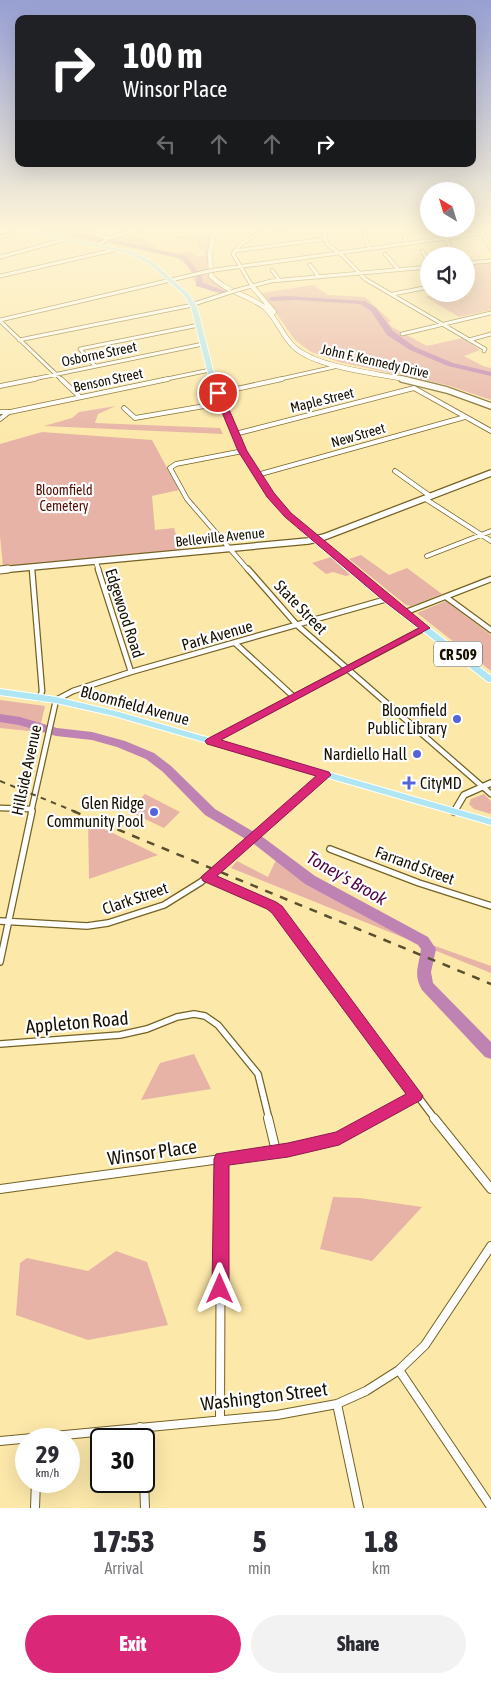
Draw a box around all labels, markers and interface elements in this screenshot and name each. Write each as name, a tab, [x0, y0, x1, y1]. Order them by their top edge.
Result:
icon: right	[40, 35, 105, 100]
text: 100 m	[123, 35, 202, 75]
text: Winsor Place	[123, 76, 227, 102]
icon: left	[152, 130, 180, 158]
icon: ahead	[205, 130, 233, 158]
icon: ahead	[258, 130, 286, 158]
icon: right	[311, 130, 339, 158]
north arrow	[420, 182, 475, 238]
map controls	[420, 182, 475, 302]
button: sound	[420, 247, 475, 302]
street label: Osborne Street	[60, 338, 138, 370]
street label: John F. Kennedy Drive	[320, 341, 430, 381]
street label: Benson Street	[72, 365, 144, 395]
pin	[197, 372, 239, 414]
icon: arrive	[204, 379, 232, 407]
street label: Maple Street	[288, 384, 356, 416]
street label: New Street	[329, 420, 387, 450]
park label: Bloomfield Cemetery	[35, 482, 93, 514]
street label: Belleville Avenue	[175, 524, 265, 550]
street label: Edgewood Road	[101, 566, 148, 660]
street label: State Street	[271, 576, 331, 638]
street label: Park Avenue	[179, 616, 255, 654]
road number: CR 509	[434, 642, 482, 666]
street label: Bloomfield Avenue	[79, 682, 191, 728]
place label: Bloomfield Public Library	[367, 701, 447, 738]
marker: Bloomfield Public Library	[451, 713, 463, 725]
street label: Hillside Avenue	[8, 723, 44, 817]
place label: Nardiello Hall	[324, 745, 408, 763]
marker: Nardiello Hall	[411, 748, 423, 760]
place label: CityMD	[420, 774, 462, 793]
marker: CityMD	[402, 776, 416, 790]
place label: Glen Ridge Community Pool	[47, 794, 145, 831]
marker: Glen Ridge Community Pool	[148, 806, 160, 818]
street label: Farrand Street	[373, 842, 457, 888]
water label: Toney's Brook	[303, 847, 392, 910]
street label: Clark Street	[100, 878, 170, 918]
street label: Appleton Road	[25, 1007, 129, 1037]
street label: Winsor Place	[106, 1135, 198, 1169]
position arrow	[193, 1262, 245, 1314]
street label: Washington Street	[199, 1377, 329, 1415]
speed limit sign: 30	[90, 1428, 155, 1493]
text: 29	[36, 1440, 59, 1468]
text: km/h	[36, 1466, 59, 1480]
text: 17:53	[93, 1524, 155, 1558]
text: 5	[253, 1524, 267, 1558]
text: 1.8	[364, 1524, 398, 1558]
text: Arrival	[105, 1559, 144, 1577]
text: min	[248, 1559, 271, 1577]
text: km	[372, 1559, 390, 1577]
button: Exit	[25, 1615, 241, 1673]
button: Share	[251, 1615, 466, 1673]

